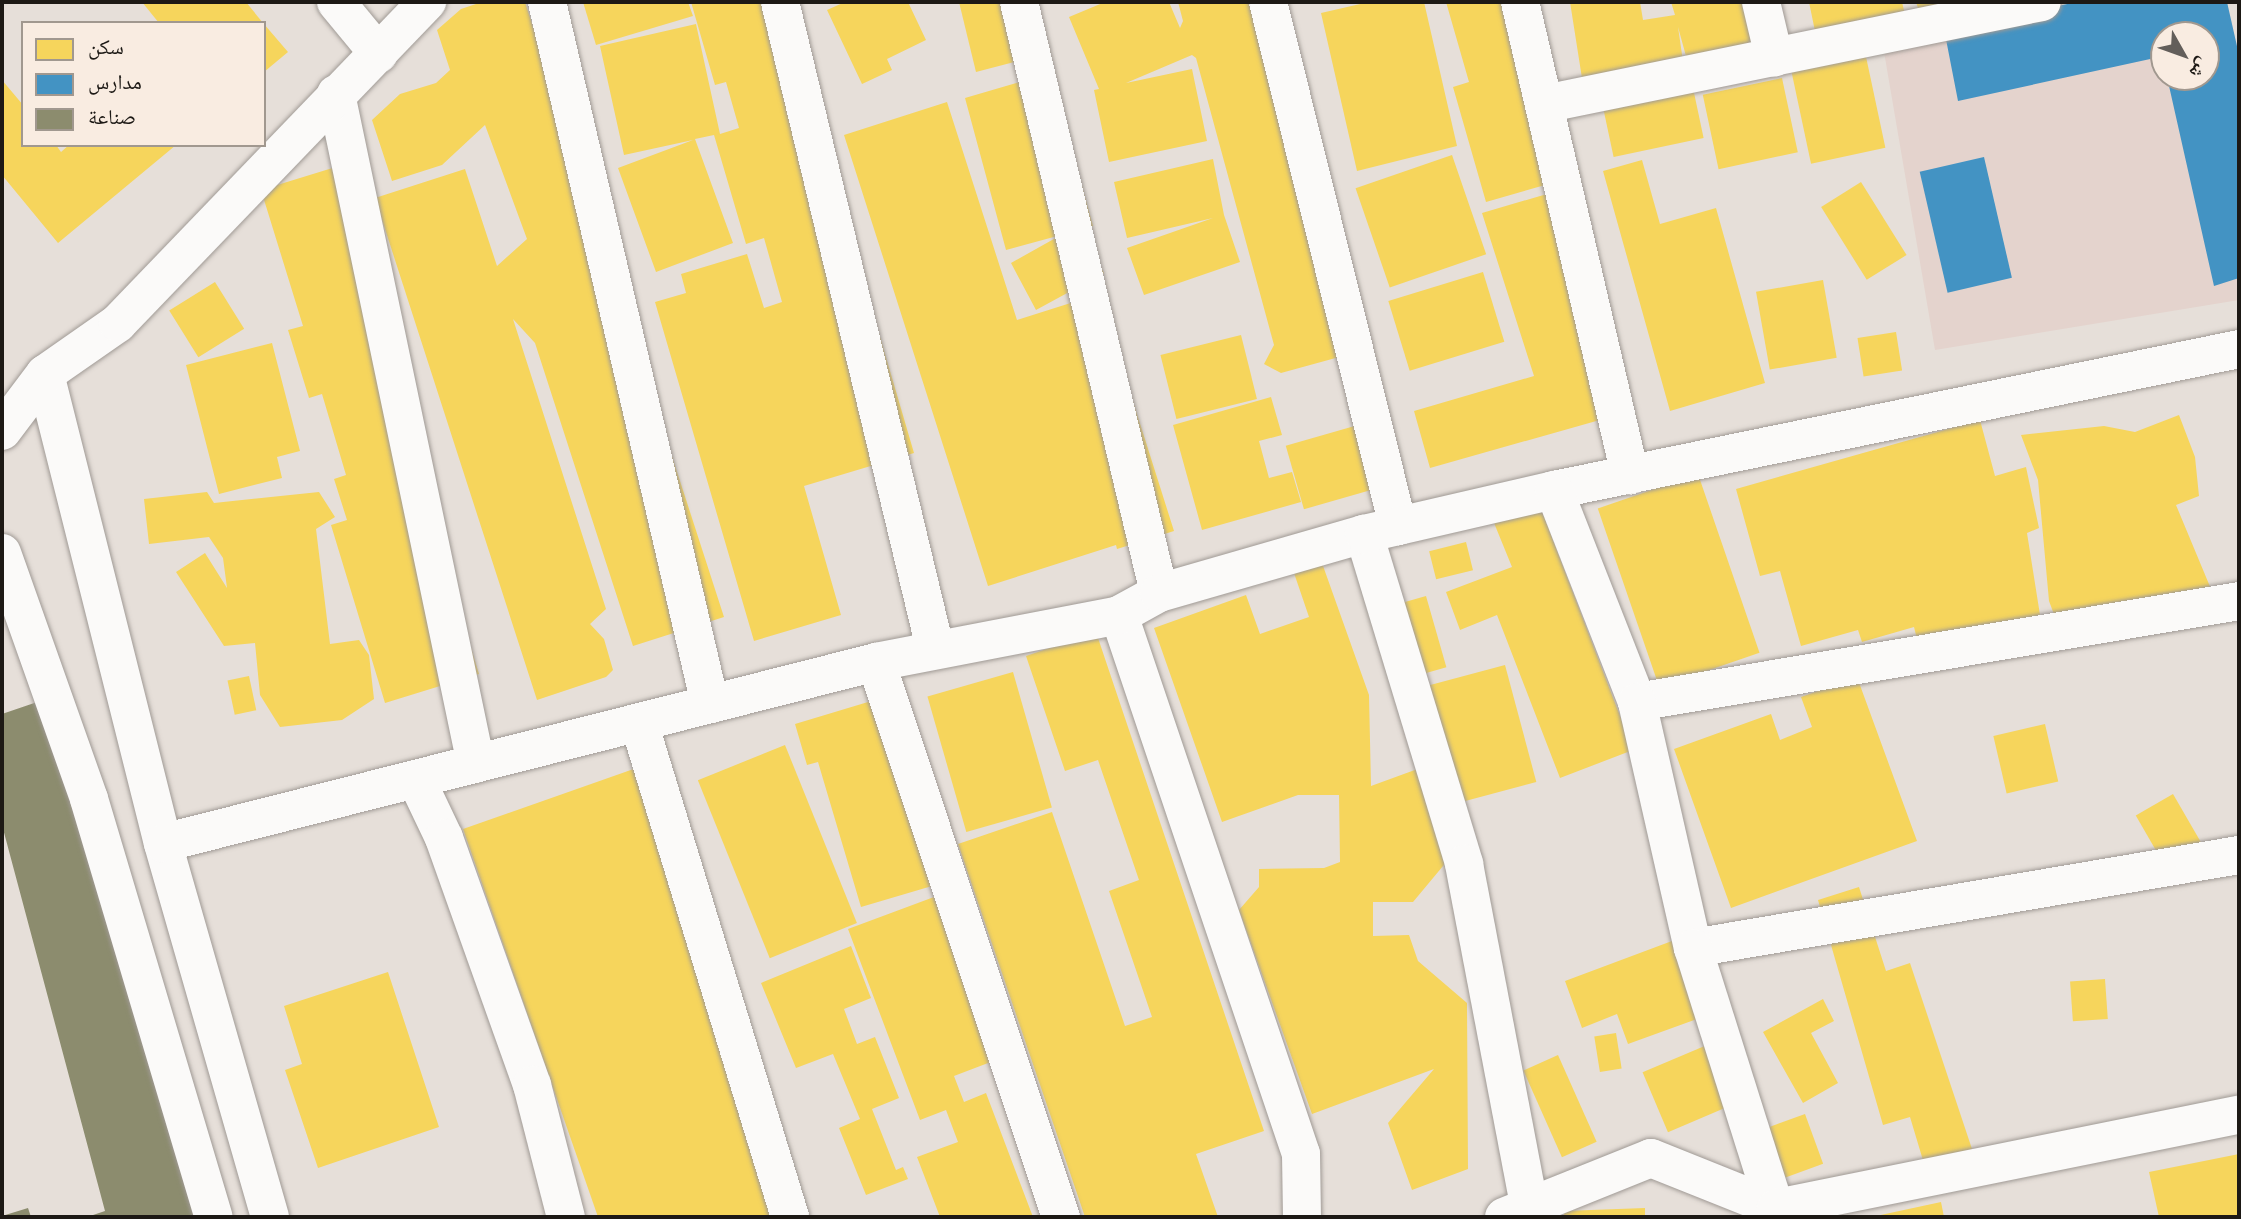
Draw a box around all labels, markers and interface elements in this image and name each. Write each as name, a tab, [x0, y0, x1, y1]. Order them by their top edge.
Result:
legend	[21, 21, 266, 147]
north arrow	[2150, 21, 2220, 91]
text: سكن	[88, 35, 124, 60]
text: ش	[2185, 53, 2214, 83]
text: مدارس	[88, 70, 142, 95]
text: صناعة	[88, 105, 136, 130]

